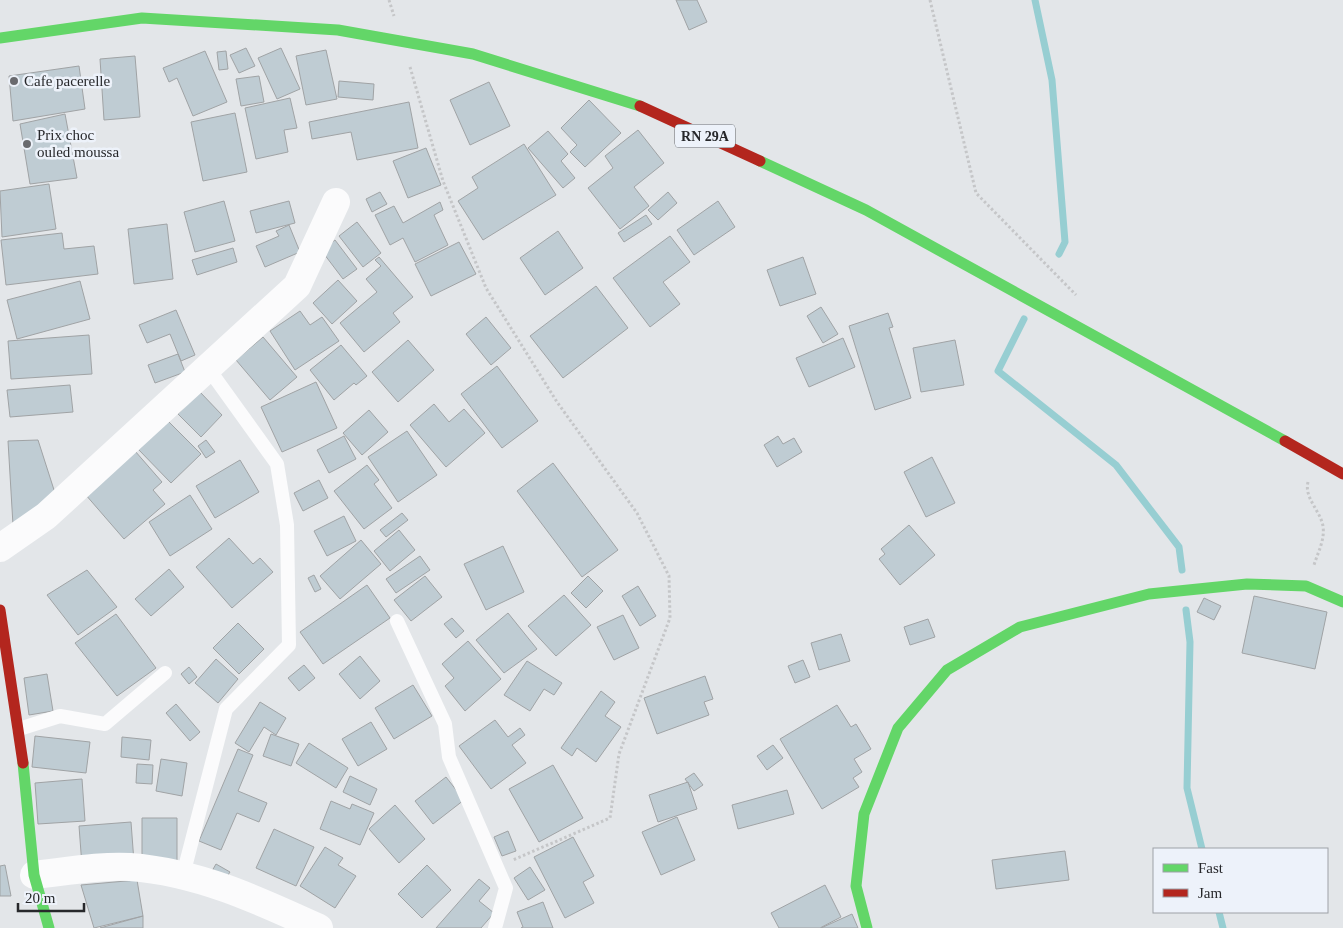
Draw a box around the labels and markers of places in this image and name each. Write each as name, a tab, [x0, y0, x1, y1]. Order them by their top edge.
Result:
place label: Cafe pacerelle	[24, 73, 111, 89]
marker: Cafe pacerelle	[8, 75, 20, 87]
place label: Prix choc ouled moussa	[37, 127, 119, 160]
marker: Prix choc ouled moussa	[21, 138, 33, 150]

